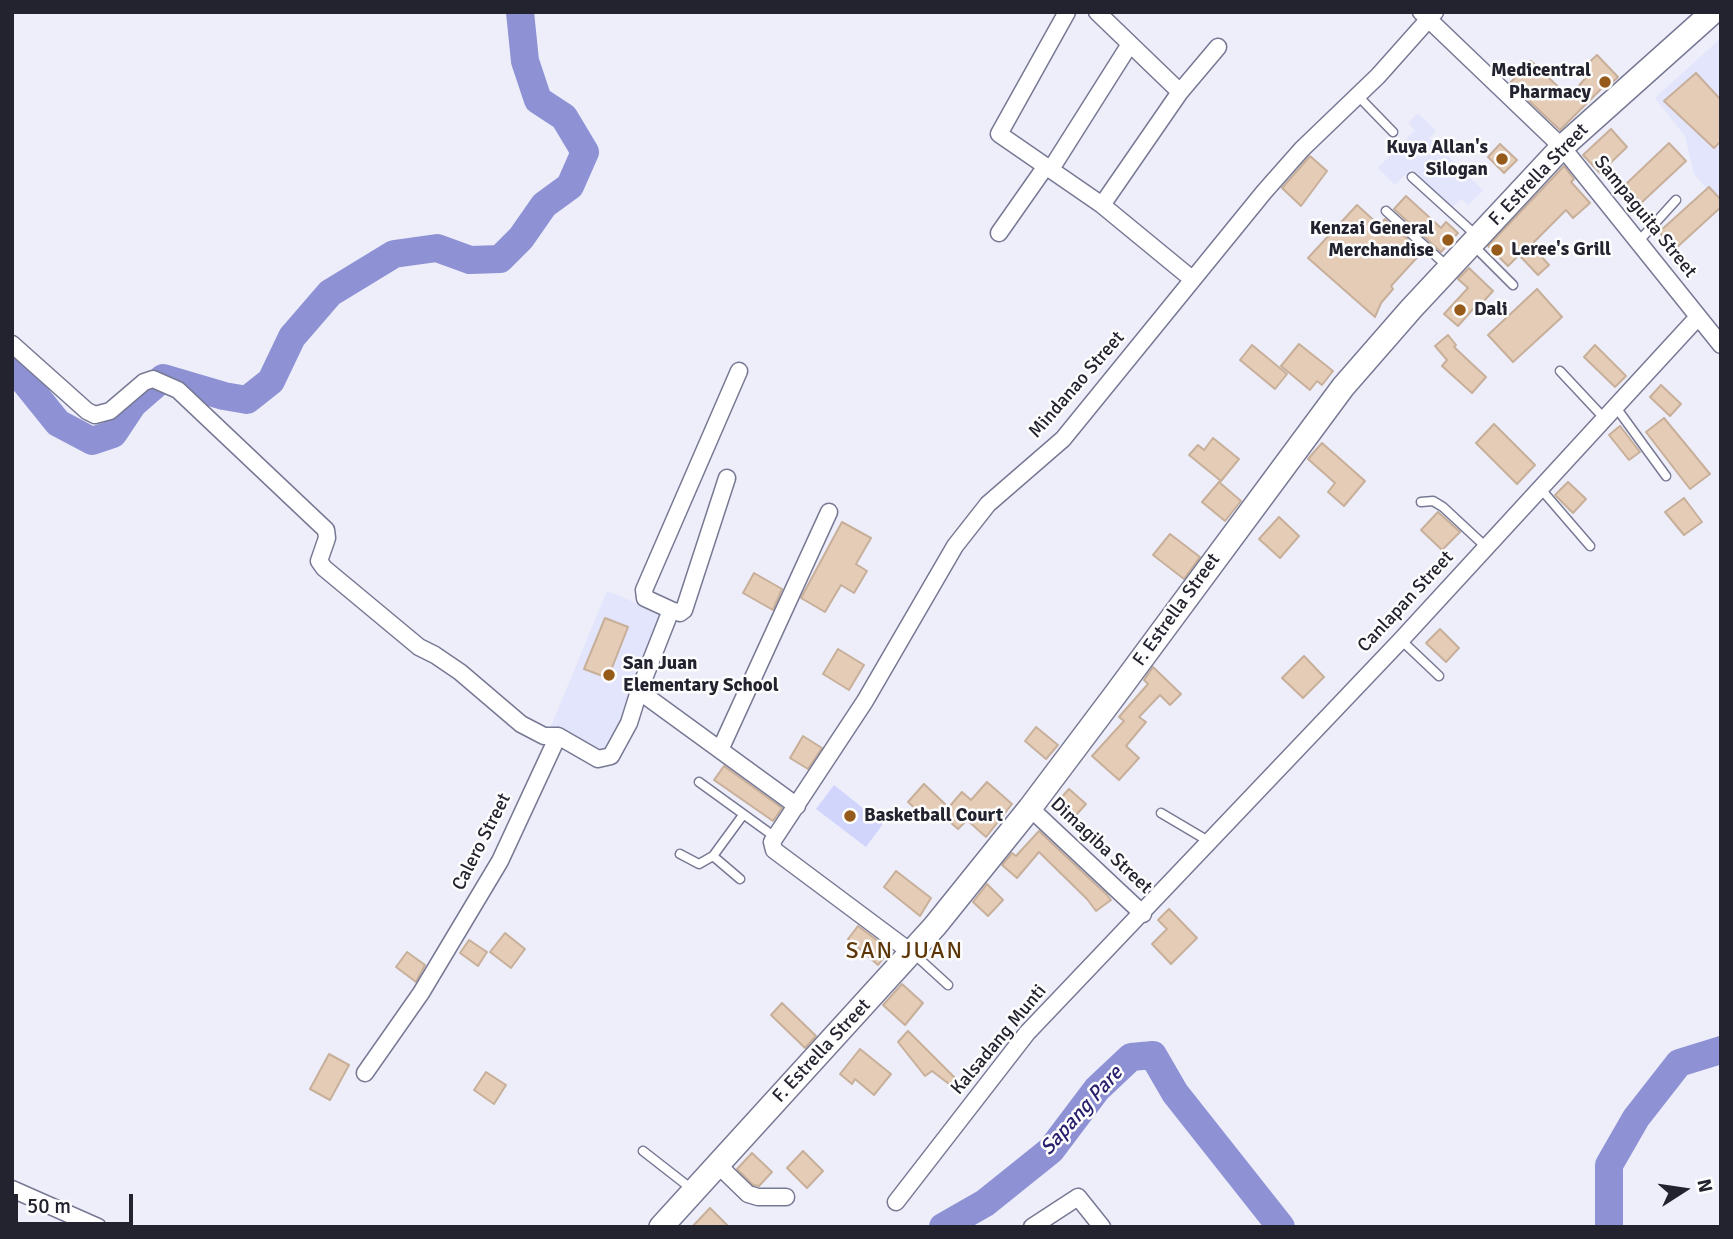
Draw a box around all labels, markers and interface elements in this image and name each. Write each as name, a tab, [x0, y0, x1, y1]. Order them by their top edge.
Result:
place label: Medicentral Pharmacy	[1491, 60, 1591, 104]
marker: Medicentral Pharmacy	[1597, 74, 1613, 90]
street label: F. Estrella Street	[1484, 119, 1594, 231]
place label: Kuya Allan's Silogan	[1386, 137, 1488, 181]
marker: Kuya Allan's Silogan	[1494, 151, 1510, 167]
street label: Sampaguita Street	[1589, 151, 1701, 283]
place label: Kenzai General Merchandise	[1310, 218, 1434, 262]
marker: Kenzai General Merchandise	[1440, 232, 1456, 248]
place label: Leree's Grill	[1511, 239, 1611, 261]
marker: Leree's Grill	[1489, 242, 1505, 258]
place label: Dali	[1474, 299, 1508, 321]
marker: Dali	[1452, 302, 1468, 318]
street label: Mindanao Street	[1024, 327, 1130, 443]
street label: Canlapan Street	[1353, 547, 1459, 657]
street label: F. Estrella Street	[1129, 549, 1225, 671]
place label: San Juan Elementary School	[623, 653, 779, 697]
marker: San Juan Elementary School	[601, 667, 617, 683]
street label: Calero Street	[448, 790, 516, 894]
street label: Dimagiba Street	[1045, 793, 1157, 899]
place label: Basketball Court	[864, 805, 1003, 827]
marker: Basketball Court	[842, 808, 858, 824]
district label: SAN JUAN	[847, 938, 963, 966]
street label: Kalsadang Munti	[946, 980, 1052, 1100]
street label: F. Estrella Street	[768, 994, 876, 1108]
water label: Sapang Pare	[1035, 1061, 1129, 1161]
north arrow	[1649, 1155, 1719, 1225]
text: N	[1691, 1177, 1718, 1195]
scale bar	[18, 1180, 136, 1224]
text: 50 m	[27, 1193, 71, 1219]

